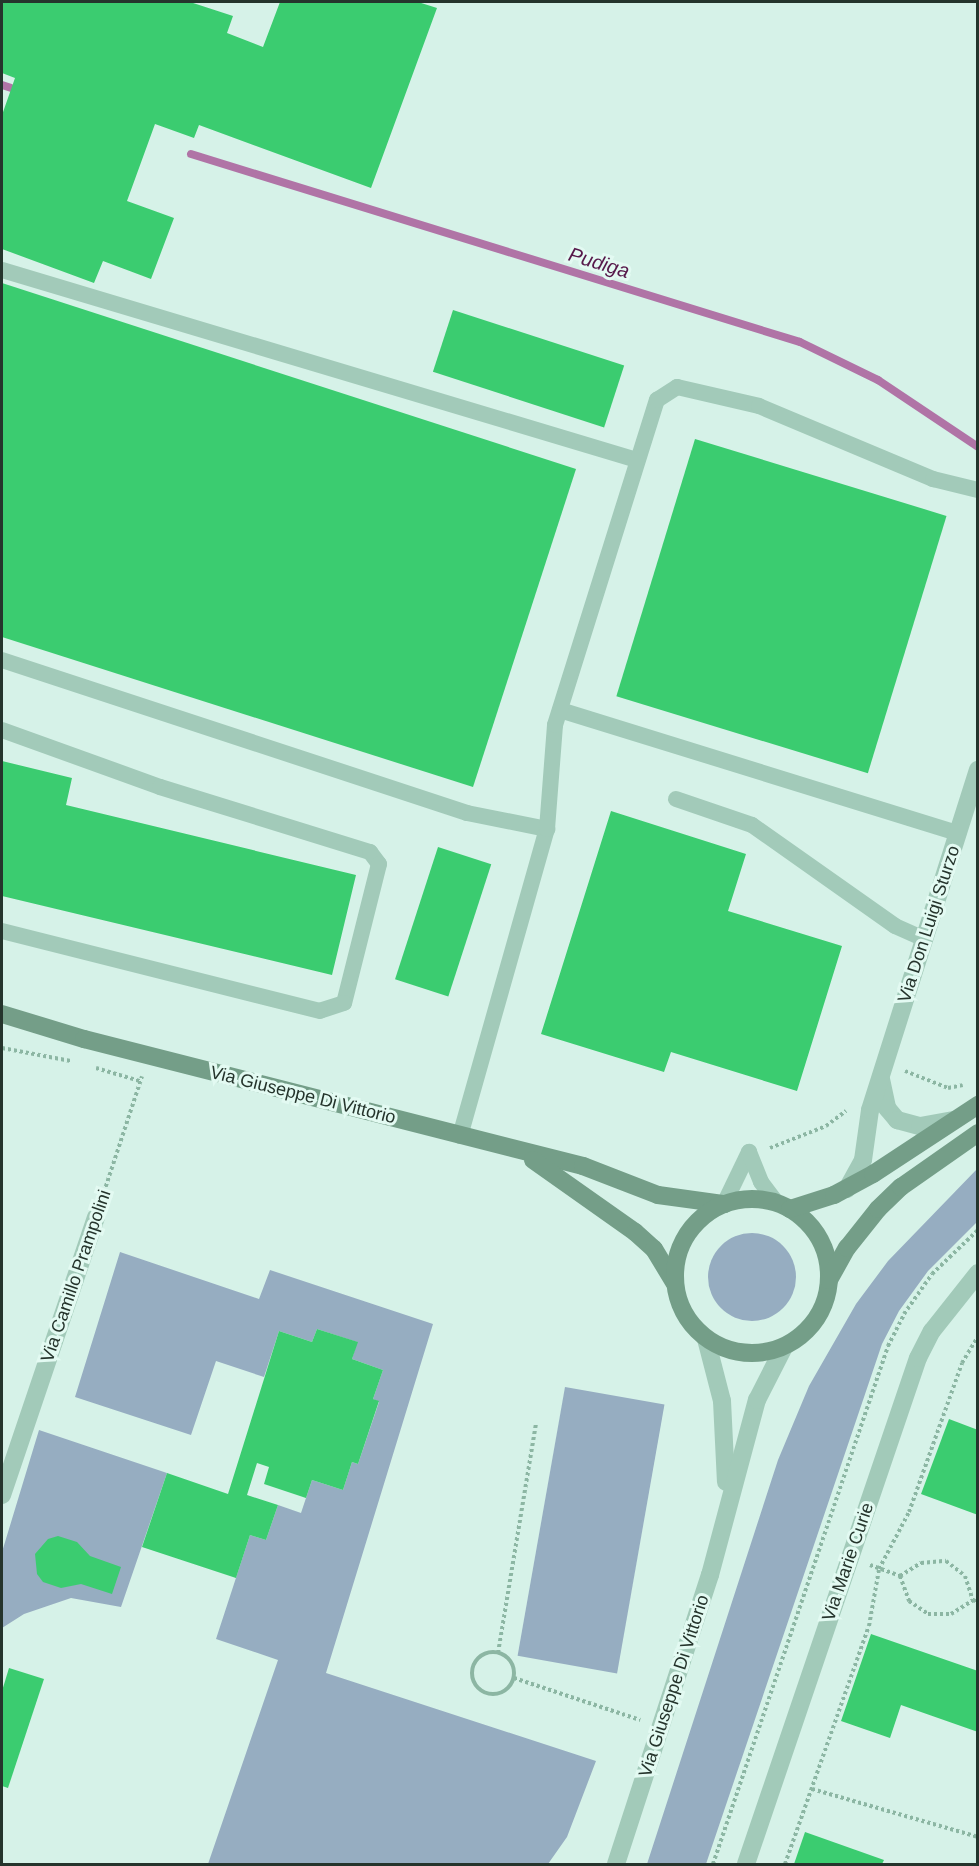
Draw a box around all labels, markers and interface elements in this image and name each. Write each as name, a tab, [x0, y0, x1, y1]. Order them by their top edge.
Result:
water label: Pudiga	[566, 242, 632, 284]
street label: Via Don Luigi Sturzo	[893, 843, 965, 1005]
street label: Via Giuseppe Di Vittorio	[208, 1061, 398, 1129]
street label: Via Camillo Prampolini	[36, 1187, 116, 1365]
street label: Via Marie Curie	[818, 1500, 878, 1624]
street label: Via Giuseppe Di Vittorio	[634, 1592, 714, 1780]

